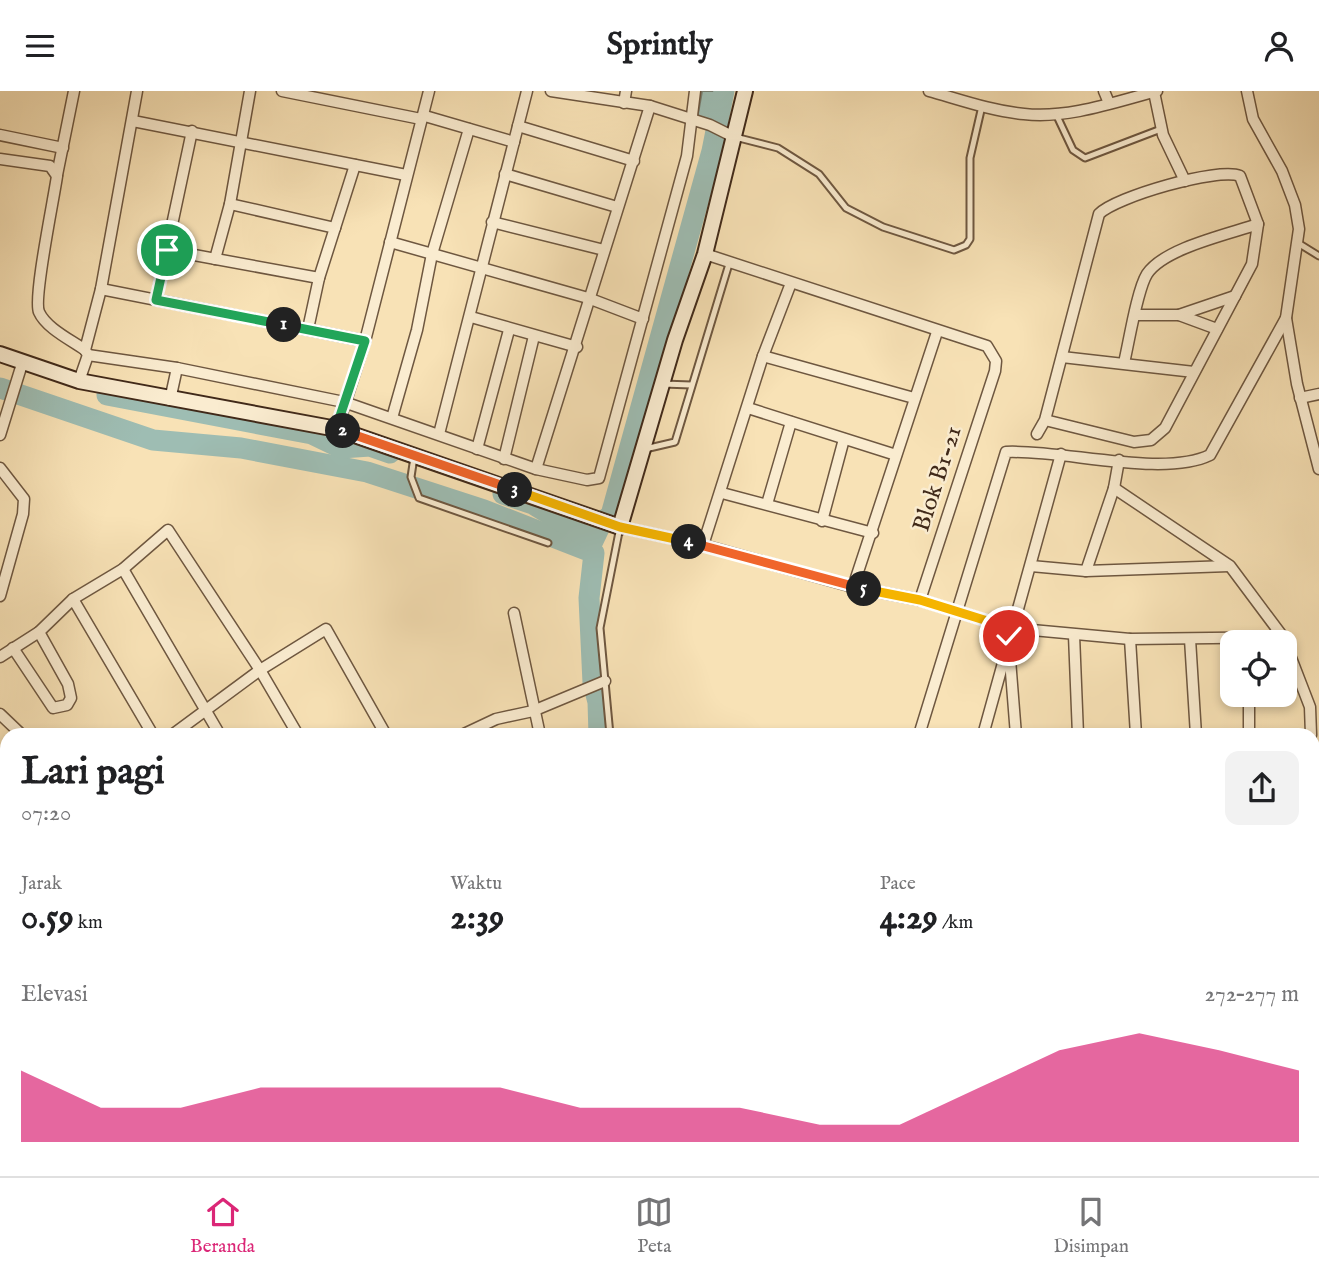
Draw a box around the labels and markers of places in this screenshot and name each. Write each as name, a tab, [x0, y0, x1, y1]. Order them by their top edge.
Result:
pin	[137, 220, 197, 280]
pin: 1	[266, 307, 302, 343]
pin: 2	[326, 413, 360, 449]
pin: 3	[498, 473, 532, 507]
pin: 4	[672, 525, 706, 559]
pin: 5	[846, 571, 882, 607]
pin	[979, 606, 1039, 666]

